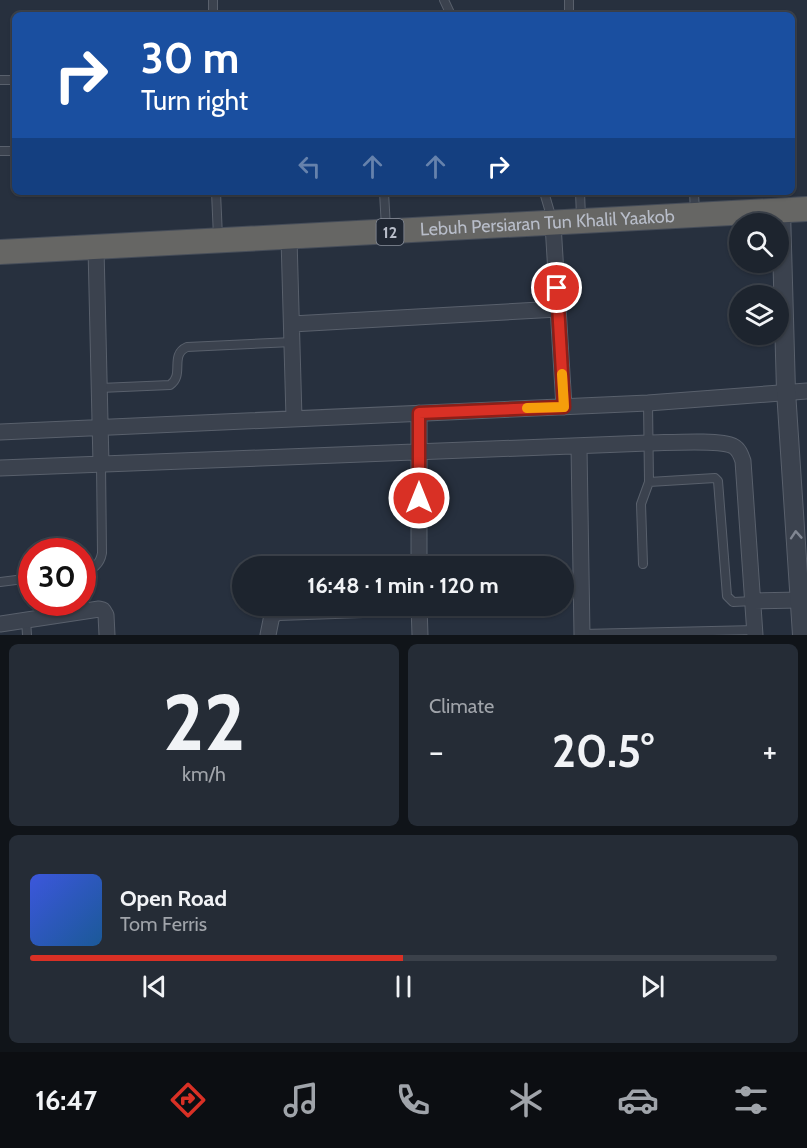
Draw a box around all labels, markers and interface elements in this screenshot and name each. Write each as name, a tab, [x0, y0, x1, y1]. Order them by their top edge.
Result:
text: 30 m	[141, 32, 239, 84]
icon: right	[42, 36, 120, 114]
text: Turn right	[141, 84, 248, 117]
icon: left	[293, 150, 326, 183]
icon: ahead	[356, 150, 389, 183]
icon: ahead	[419, 150, 452, 183]
icon: right	[482, 150, 515, 183]
street label: Lebuh Persiaran Tun Khalil Yaakob	[419, 205, 675, 241]
map controls	[729, 213, 789, 345]
button: search	[729, 213, 789, 273]
road number: 12	[376, 219, 404, 245]
pin	[531, 262, 582, 313]
icon: arrive	[540, 271, 573, 304]
button: layers	[729, 285, 789, 345]
position arrow	[387, 466, 451, 530]
one-way arrow	[789, 530, 802, 539]
speed limit sign: 30	[18, 538, 96, 616]
text: 16:48 · 1 min · 120 m	[307, 572, 499, 599]
text: 22	[163, 675, 245, 770]
text: Climate	[429, 694, 494, 718]
text: 20.5°	[552, 724, 654, 778]
text: −	[429, 731, 444, 771]
text: +	[762, 731, 777, 771]
text: km/h	[182, 762, 226, 786]
text: Open Road	[120, 885, 227, 912]
text: Tom Ferris	[120, 912, 207, 936]
icon: previous	[138, 970, 171, 1003]
icon: pause	[387, 970, 420, 1003]
icon: next	[636, 970, 669, 1003]
icon: directions	[167, 1079, 209, 1121]
icon: music	[280, 1079, 322, 1121]
icon: phone	[392, 1079, 434, 1121]
icon: climate	[505, 1079, 547, 1121]
icon: car	[617, 1079, 659, 1121]
icon: filters	[730, 1079, 772, 1121]
text: 16:47	[35, 1084, 97, 1117]

